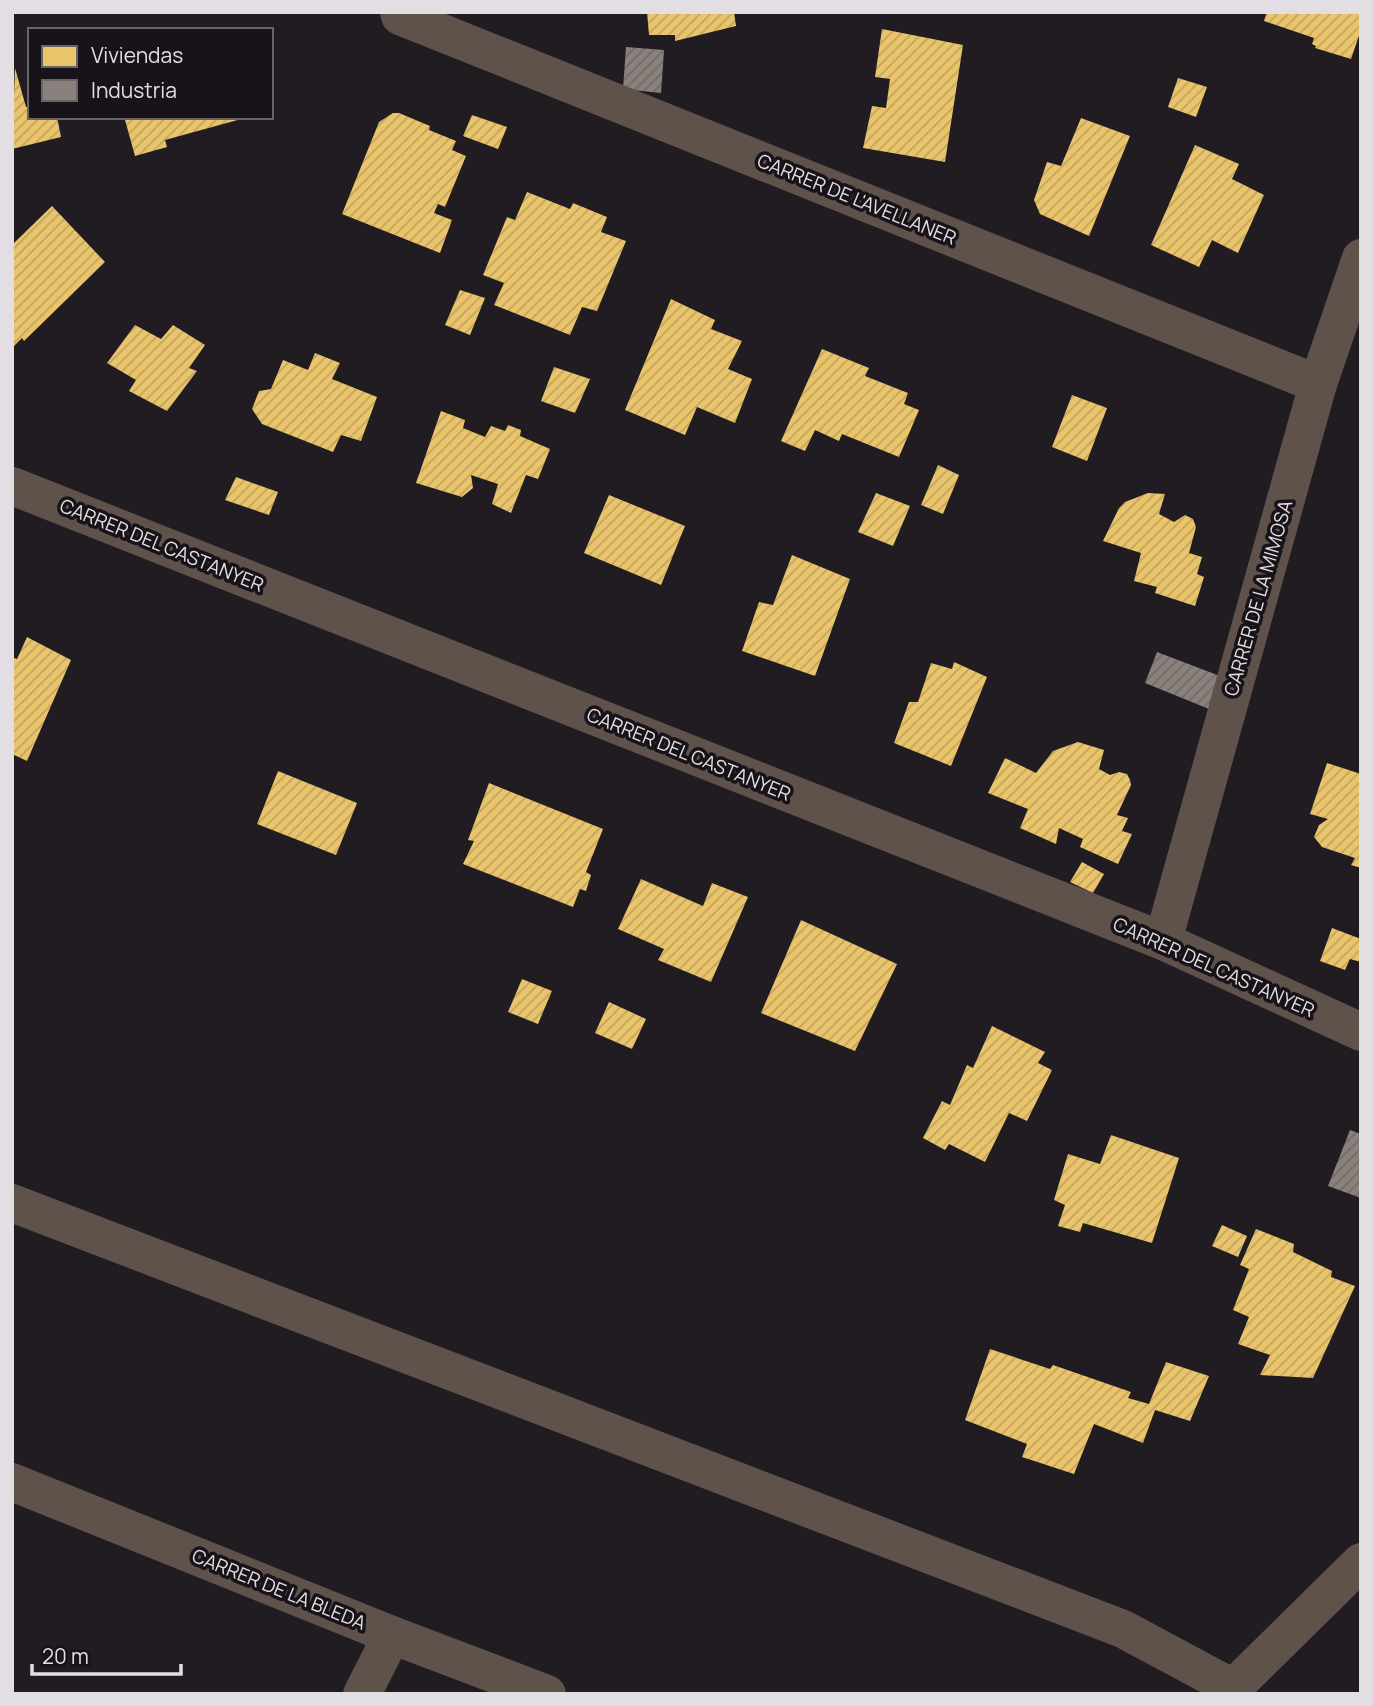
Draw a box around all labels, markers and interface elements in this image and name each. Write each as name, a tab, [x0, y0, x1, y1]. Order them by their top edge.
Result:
legend	[28, 28, 273, 119]
text: Viviendas	[91, 41, 183, 69]
text: Industria	[91, 76, 177, 104]
street label: CARRER DE L'AVELLANER	[754, 147, 960, 251]
street label: CARRER DEL CASTANYER	[56, 492, 268, 598]
street label: CARRER DE LA MIMOSA	[1218, 497, 1298, 699]
street label: CARRER DEL CASTANYER	[583, 701, 795, 807]
street label: CARRER DEL CASTANYER	[1109, 911, 1319, 1023]
street label: CARRER DE LA BLEDA	[188, 1542, 370, 1636]
scale bar	[32, 1632, 180, 1676]
text: 20 m	[42, 1642, 89, 1670]

